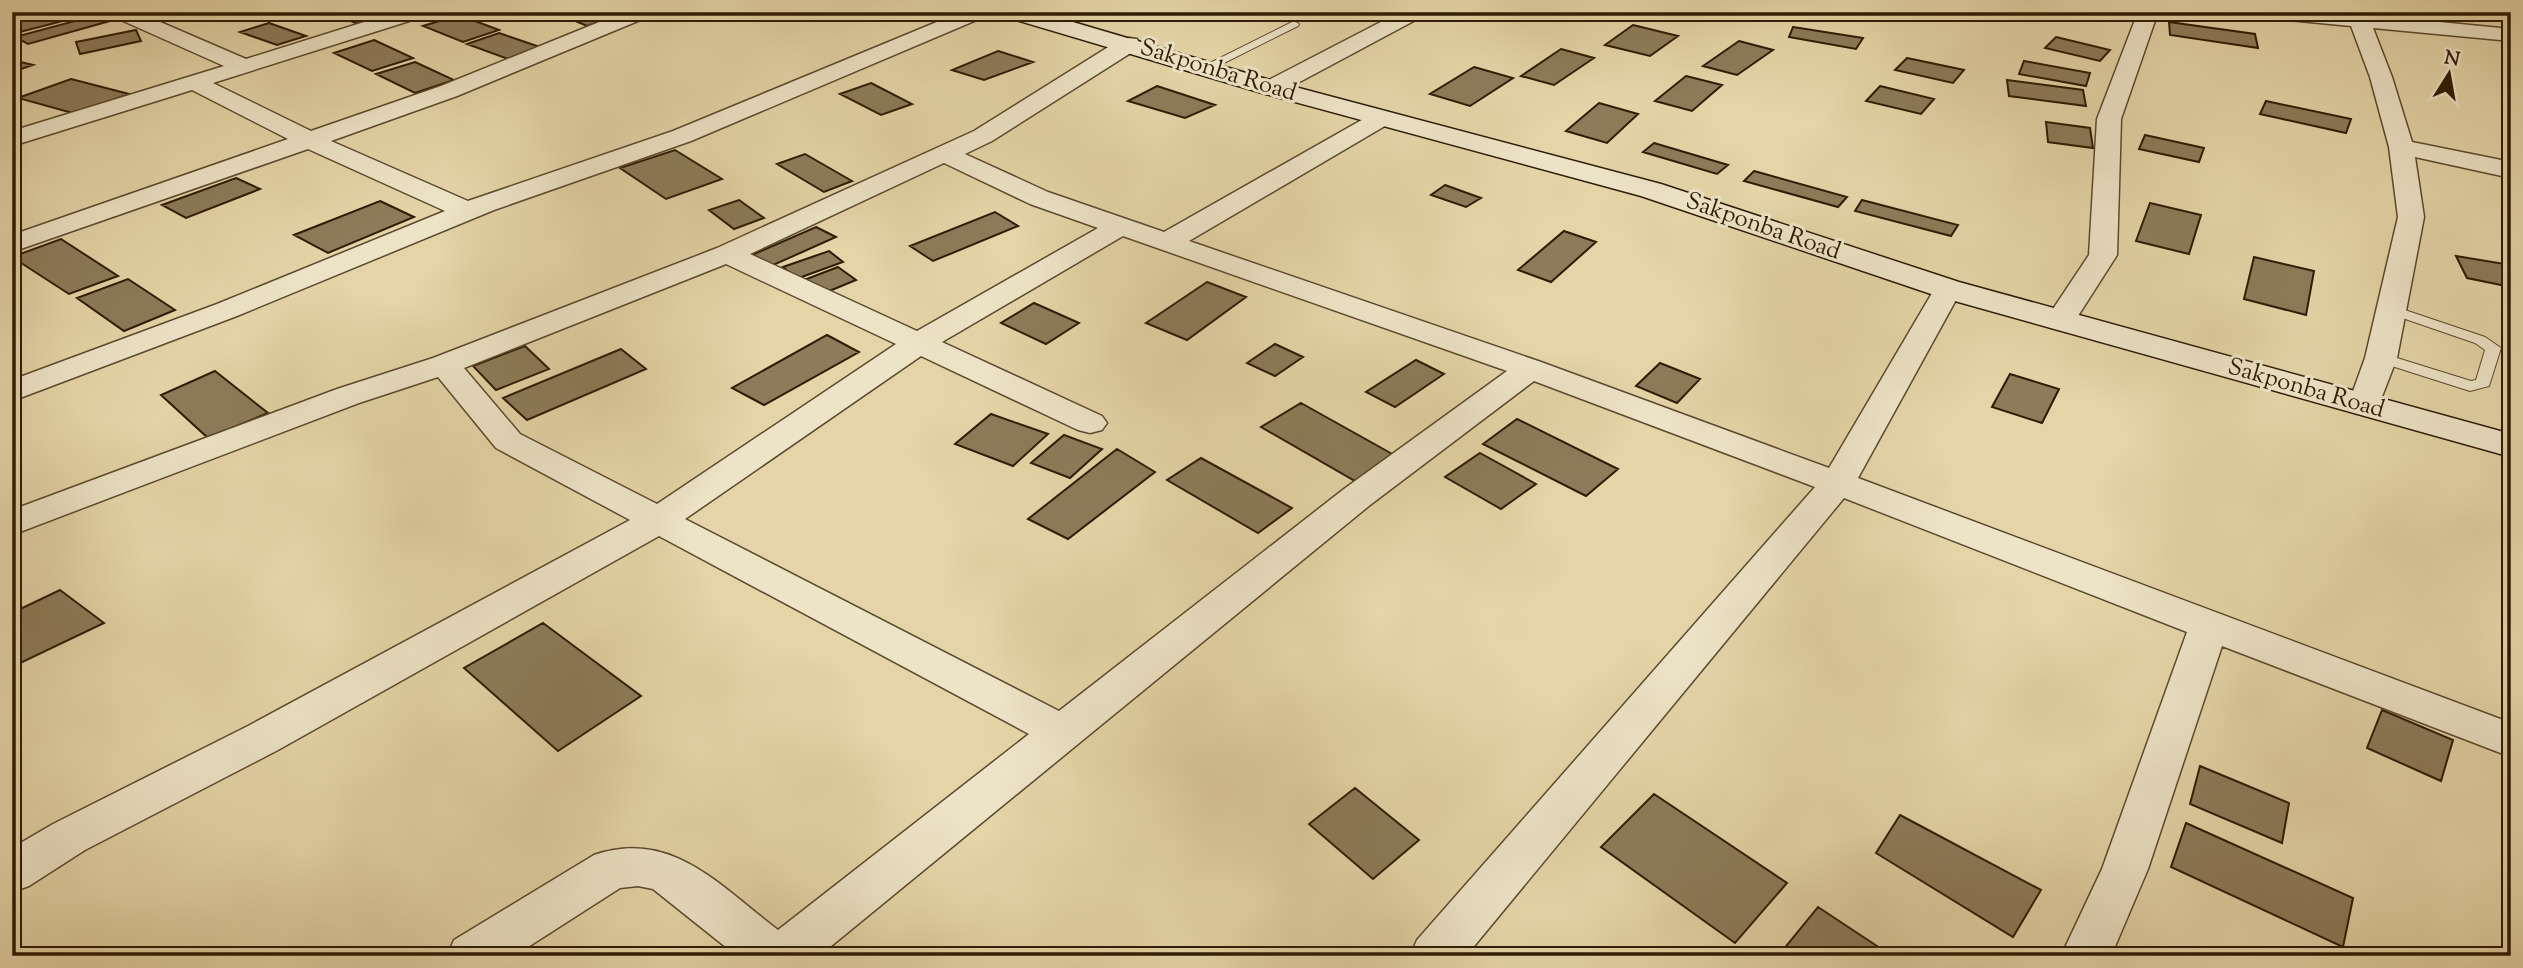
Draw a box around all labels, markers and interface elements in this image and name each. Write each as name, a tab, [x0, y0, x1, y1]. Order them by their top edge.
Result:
street label: Sakponba Road	[1136, 31, 1301, 111]
north arrow	[2414, 38, 2484, 108]
text: N	[2442, 45, 2462, 74]
street label: Sakponba Road	[1681, 185, 1845, 270]
street label: Sakponba Road	[2224, 350, 2389, 428]

